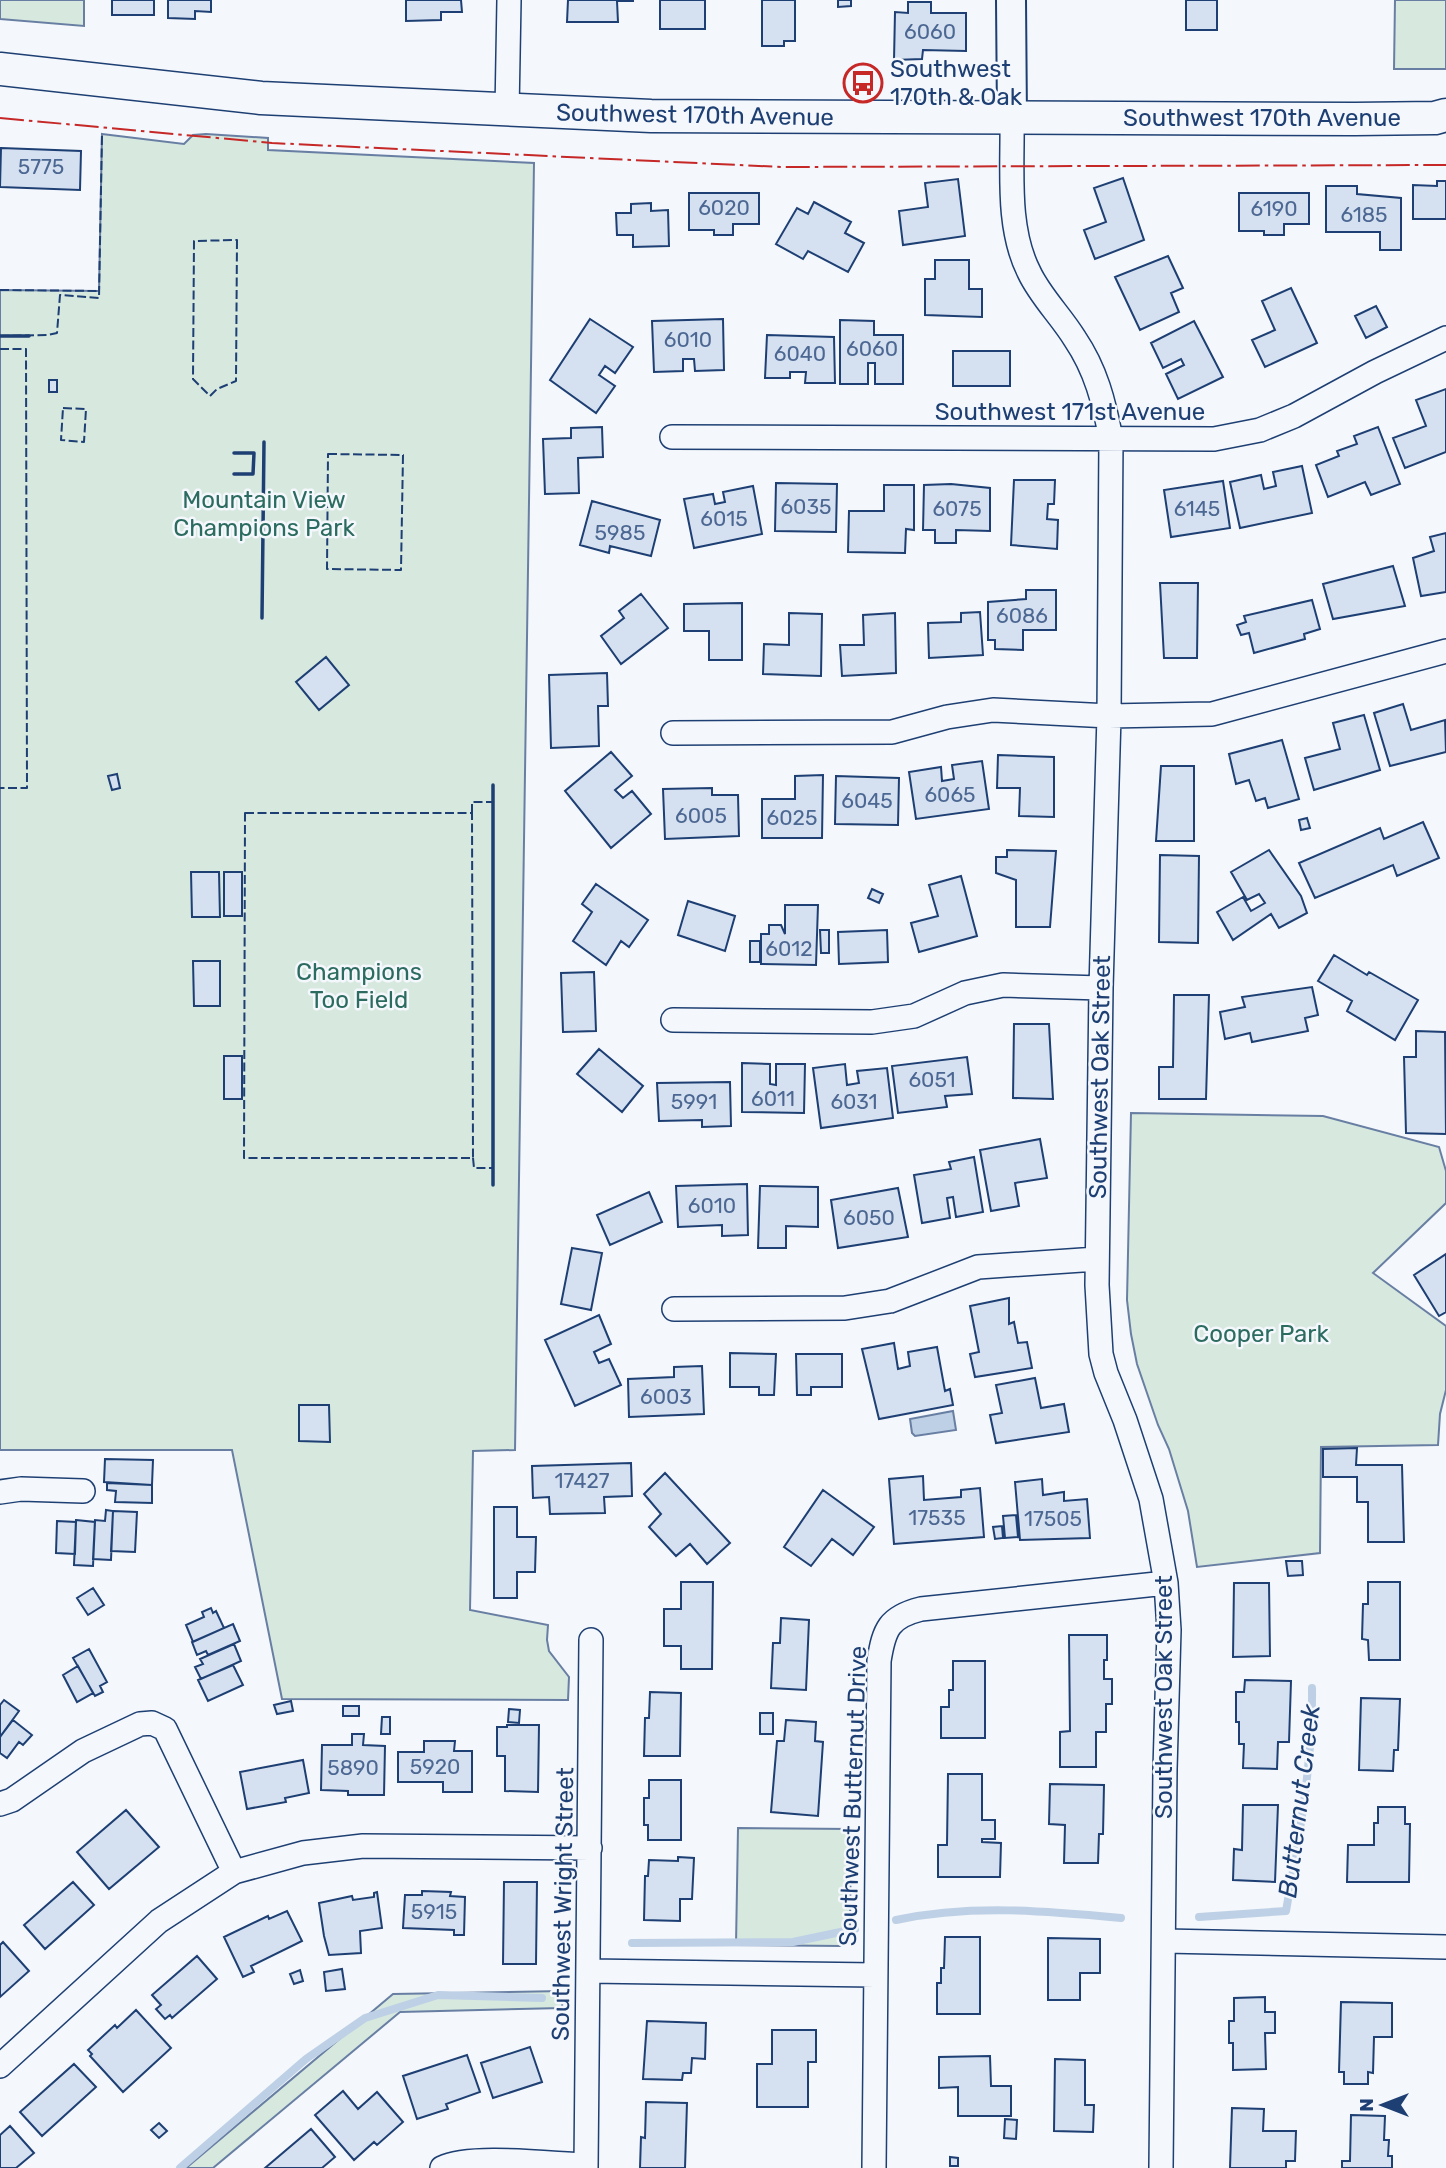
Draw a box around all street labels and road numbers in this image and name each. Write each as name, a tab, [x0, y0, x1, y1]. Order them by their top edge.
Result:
street label: Southwest 170th Avenue	[556, 99, 834, 131]
street label: Southwest 170th Avenue	[1123, 104, 1401, 132]
street label: Southwest 171st Avenue	[935, 398, 1205, 426]
street label: Southwest Oak Street	[1084, 955, 1116, 1199]
street label: Southwest Oak Street	[1150, 1575, 1178, 1819]
street label: Southwest Butternut Drive	[834, 1645, 872, 1947]
street label: Southwest Wright Street	[547, 1767, 579, 2041]

